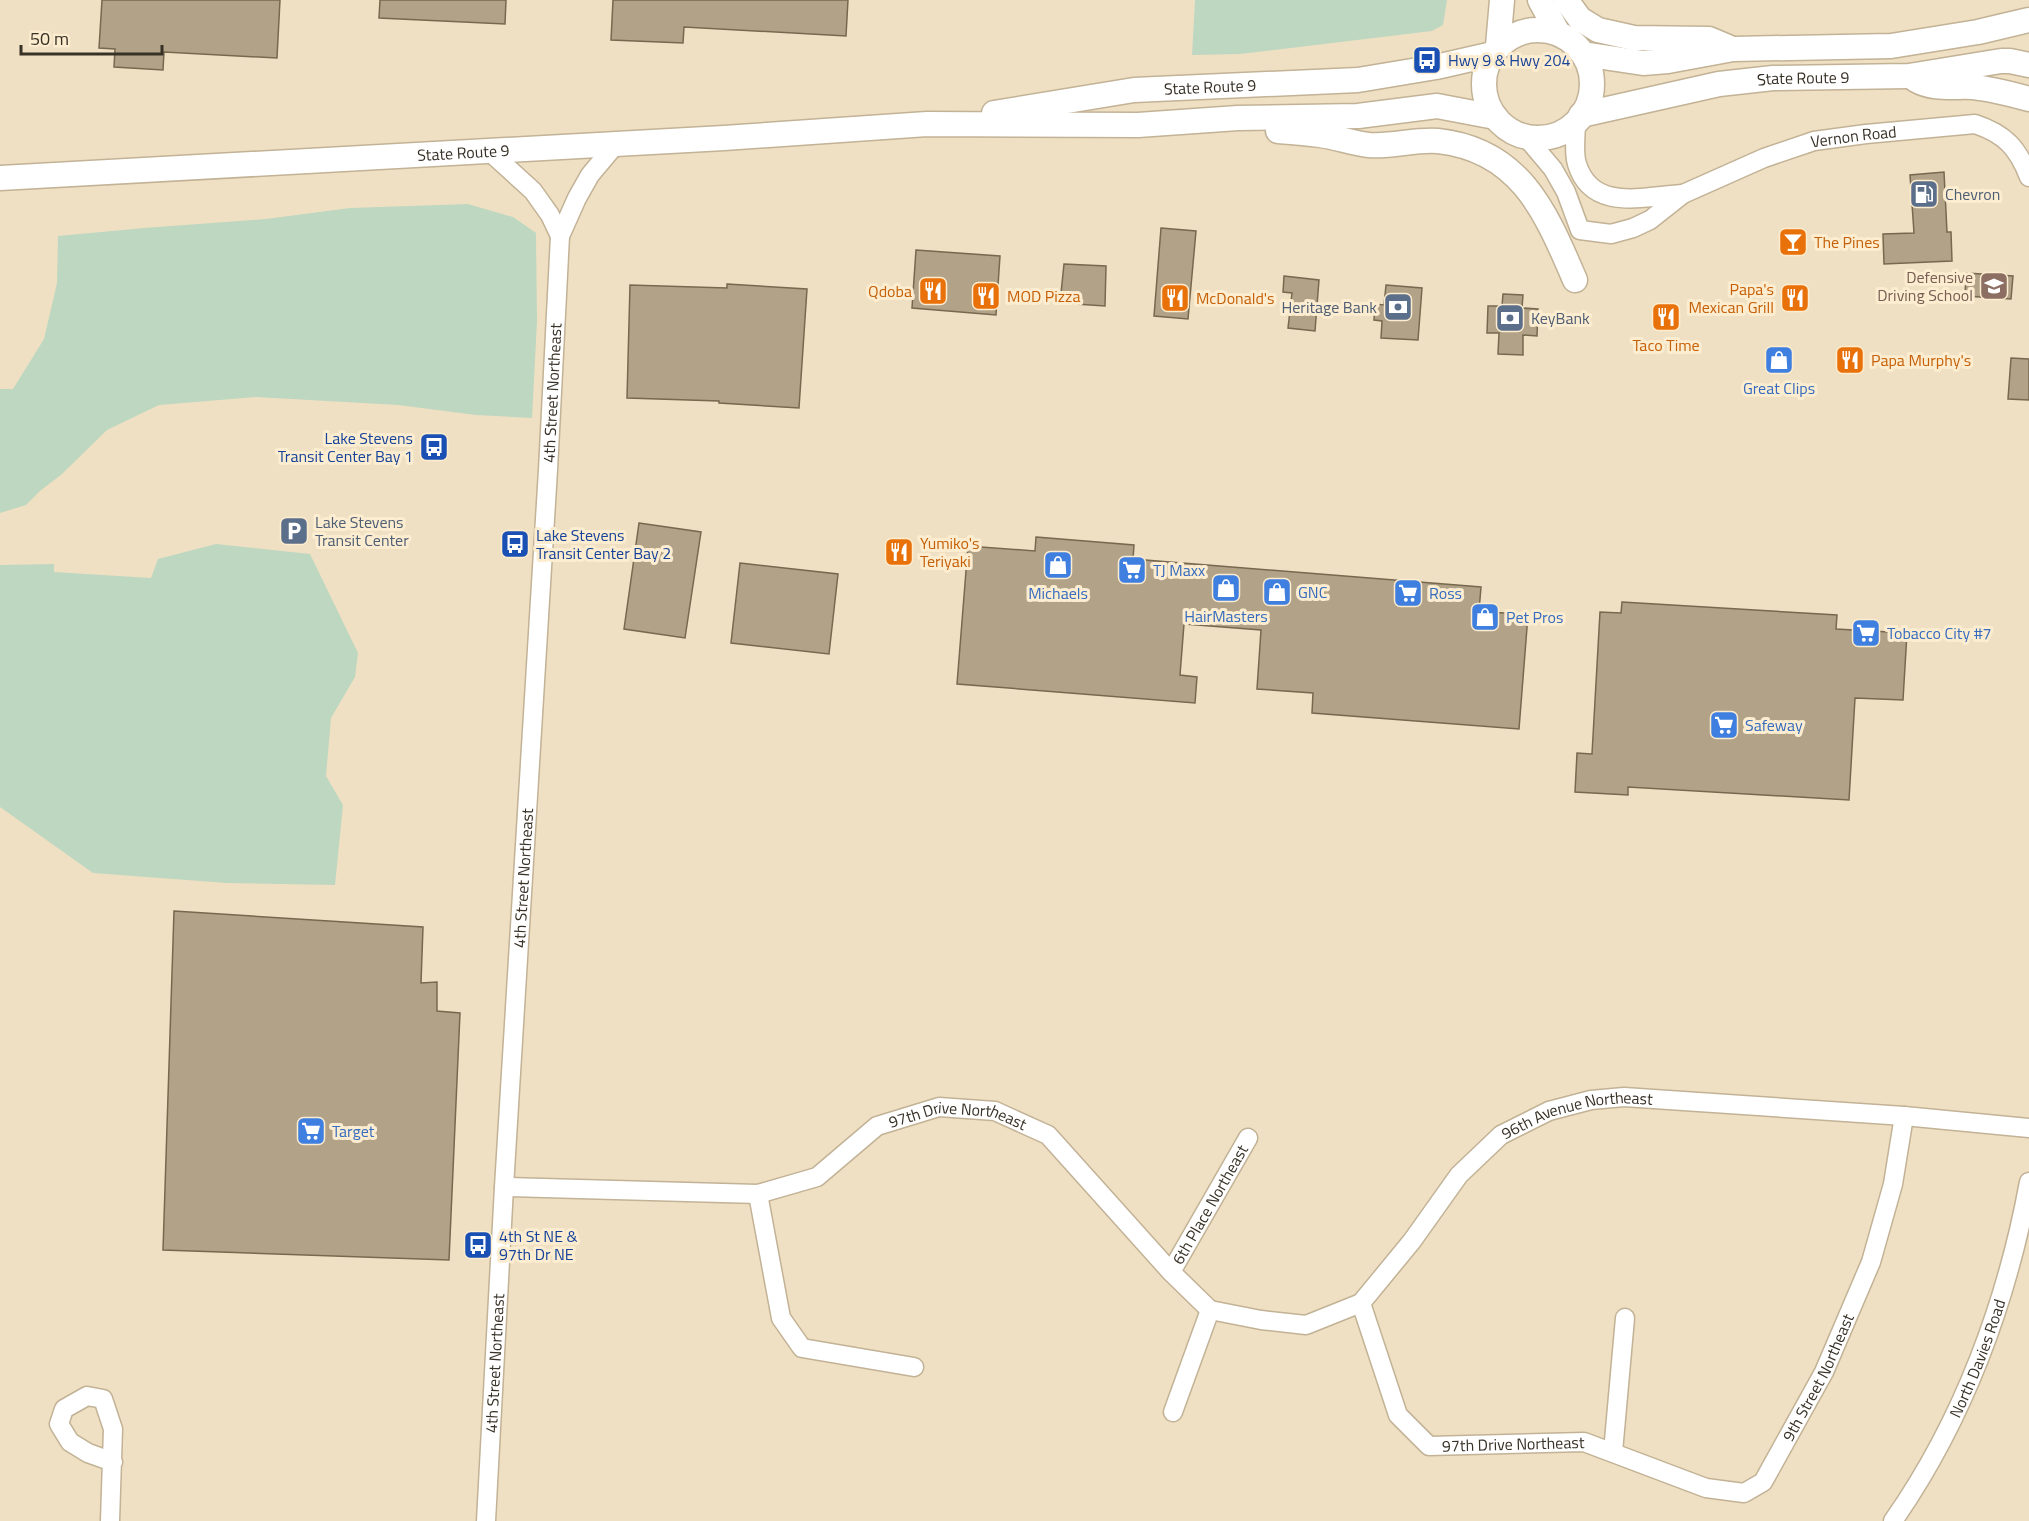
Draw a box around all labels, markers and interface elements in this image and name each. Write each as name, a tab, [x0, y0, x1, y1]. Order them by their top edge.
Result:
scale bar	[21, 18, 162, 56]
text: 50 m	[30, 25, 69, 52]
bus stop icon: Hwy 9 & Hwy 204	[1411, 44, 1443, 76]
place label: Hwy 9 & Hwy 204	[1448, 48, 1570, 72]
street label: State Route 9	[1756, 65, 1850, 92]
street label: State Route 9	[1163, 73, 1257, 101]
street label: Vernon Road	[1809, 119, 1898, 153]
street label: State Route 9	[417, 138, 510, 167]
fuel station icon: Chevron	[1908, 178, 1940, 210]
place label: Chevron	[1945, 182, 2000, 206]
bar icon: The Pines	[1777, 226, 1809, 258]
place label: The Pines	[1814, 230, 1880, 254]
place label: Defensive Driving School	[1877, 265, 1973, 307]
school or university icon: Defensive Driving School	[1978, 270, 2010, 302]
restaurant icon: Qdoba	[917, 275, 949, 307]
place label: Papa's Mexican Grill	[1688, 277, 1774, 319]
place label: Qdoba	[868, 279, 912, 303]
restaurant icon: MOD Pizza	[970, 280, 1002, 312]
restaurant icon: McDonald's	[1159, 282, 1191, 314]
restaurant icon: Papa's Mexican Grill	[1779, 282, 1811, 314]
place label: MOD Pizza	[1007, 284, 1080, 308]
place label: McDonald's	[1196, 286, 1275, 310]
bank icon: Heritage Bank	[1382, 291, 1414, 323]
place label: Heritage Bank	[1282, 295, 1377, 319]
restaurant icon: Taco Time	[1650, 301, 1682, 333]
bank icon: KeyBank	[1494, 302, 1526, 334]
place label: KeyBank	[1531, 306, 1590, 330]
street label: 4th Street Northeast	[536, 322, 568, 463]
place label: Taco Time	[1632, 333, 1700, 357]
shop icon: Great Clips	[1763, 344, 1795, 376]
restaurant icon: Papa Murphy's	[1834, 344, 1866, 376]
place label: Papa Murphy's	[1871, 348, 1971, 372]
place label: Great Clips	[1743, 376, 1815, 400]
place label: Lake Stevens Transit Center Bay 1	[278, 426, 413, 468]
bus stop icon: Lake Stevens Transit Center Bay 1	[418, 431, 450, 463]
place label: Lake Stevens Transit Center	[315, 510, 409, 552]
parking icon: Lake Stevens Transit Center	[278, 515, 310, 547]
place label: Lake Stevens Transit Center Bay 2	[536, 523, 671, 565]
bus stop icon: Lake Stevens Transit Center Bay 2	[499, 528, 531, 560]
place label: Yumiko's Teriyaki	[920, 531, 979, 573]
restaurant icon: Yumiko's Teriyaki	[883, 536, 915, 568]
shop icon: Michaels	[1042, 549, 1074, 581]
supermarket icon: TJ Maxx	[1116, 554, 1148, 586]
place label: TJ Maxx	[1153, 558, 1205, 582]
shop icon: HairMasters	[1210, 572, 1242, 604]
shop icon: GNC	[1261, 576, 1293, 608]
supermarket icon: Ross	[1392, 577, 1424, 609]
place label: GNC	[1298, 580, 1328, 604]
place label: Michaels	[1028, 581, 1088, 605]
place label: Ross	[1429, 581, 1462, 605]
shop icon: Pet Pros	[1469, 601, 1501, 633]
place label: HairMasters	[1184, 604, 1268, 628]
place label: Pet Pros	[1506, 605, 1563, 629]
supermarket icon: Tobacco City #7	[1850, 617, 1882, 649]
place label: Tobacco City #7	[1887, 621, 1992, 645]
supermarket icon: Safeway	[1708, 709, 1740, 741]
place label: Safeway	[1745, 713, 1803, 737]
street label: 4th Street Northeast	[507, 807, 539, 949]
street label: 96th Avenue Northeast	[1497, 1085, 1654, 1145]
street label: 97th Drive Northeast	[885, 1095, 1031, 1136]
supermarket icon: Target	[295, 1115, 327, 1147]
place label: Target	[332, 1119, 375, 1143]
street label: 6th Place Northeast	[1166, 1140, 1254, 1269]
place label: 4th St NE & 97th Dr NE	[499, 1224, 578, 1266]
bus stop icon: 4th St NE & 97th Dr NE	[462, 1229, 494, 1261]
street label: 4th Street Northeast	[479, 1292, 510, 1434]
street label: North Davies Road	[1943, 1296, 2011, 1422]
street label: 9th Street Northeast	[1776, 1309, 1860, 1445]
street label: 97th Drive Northeast	[1442, 1430, 1585, 1458]

